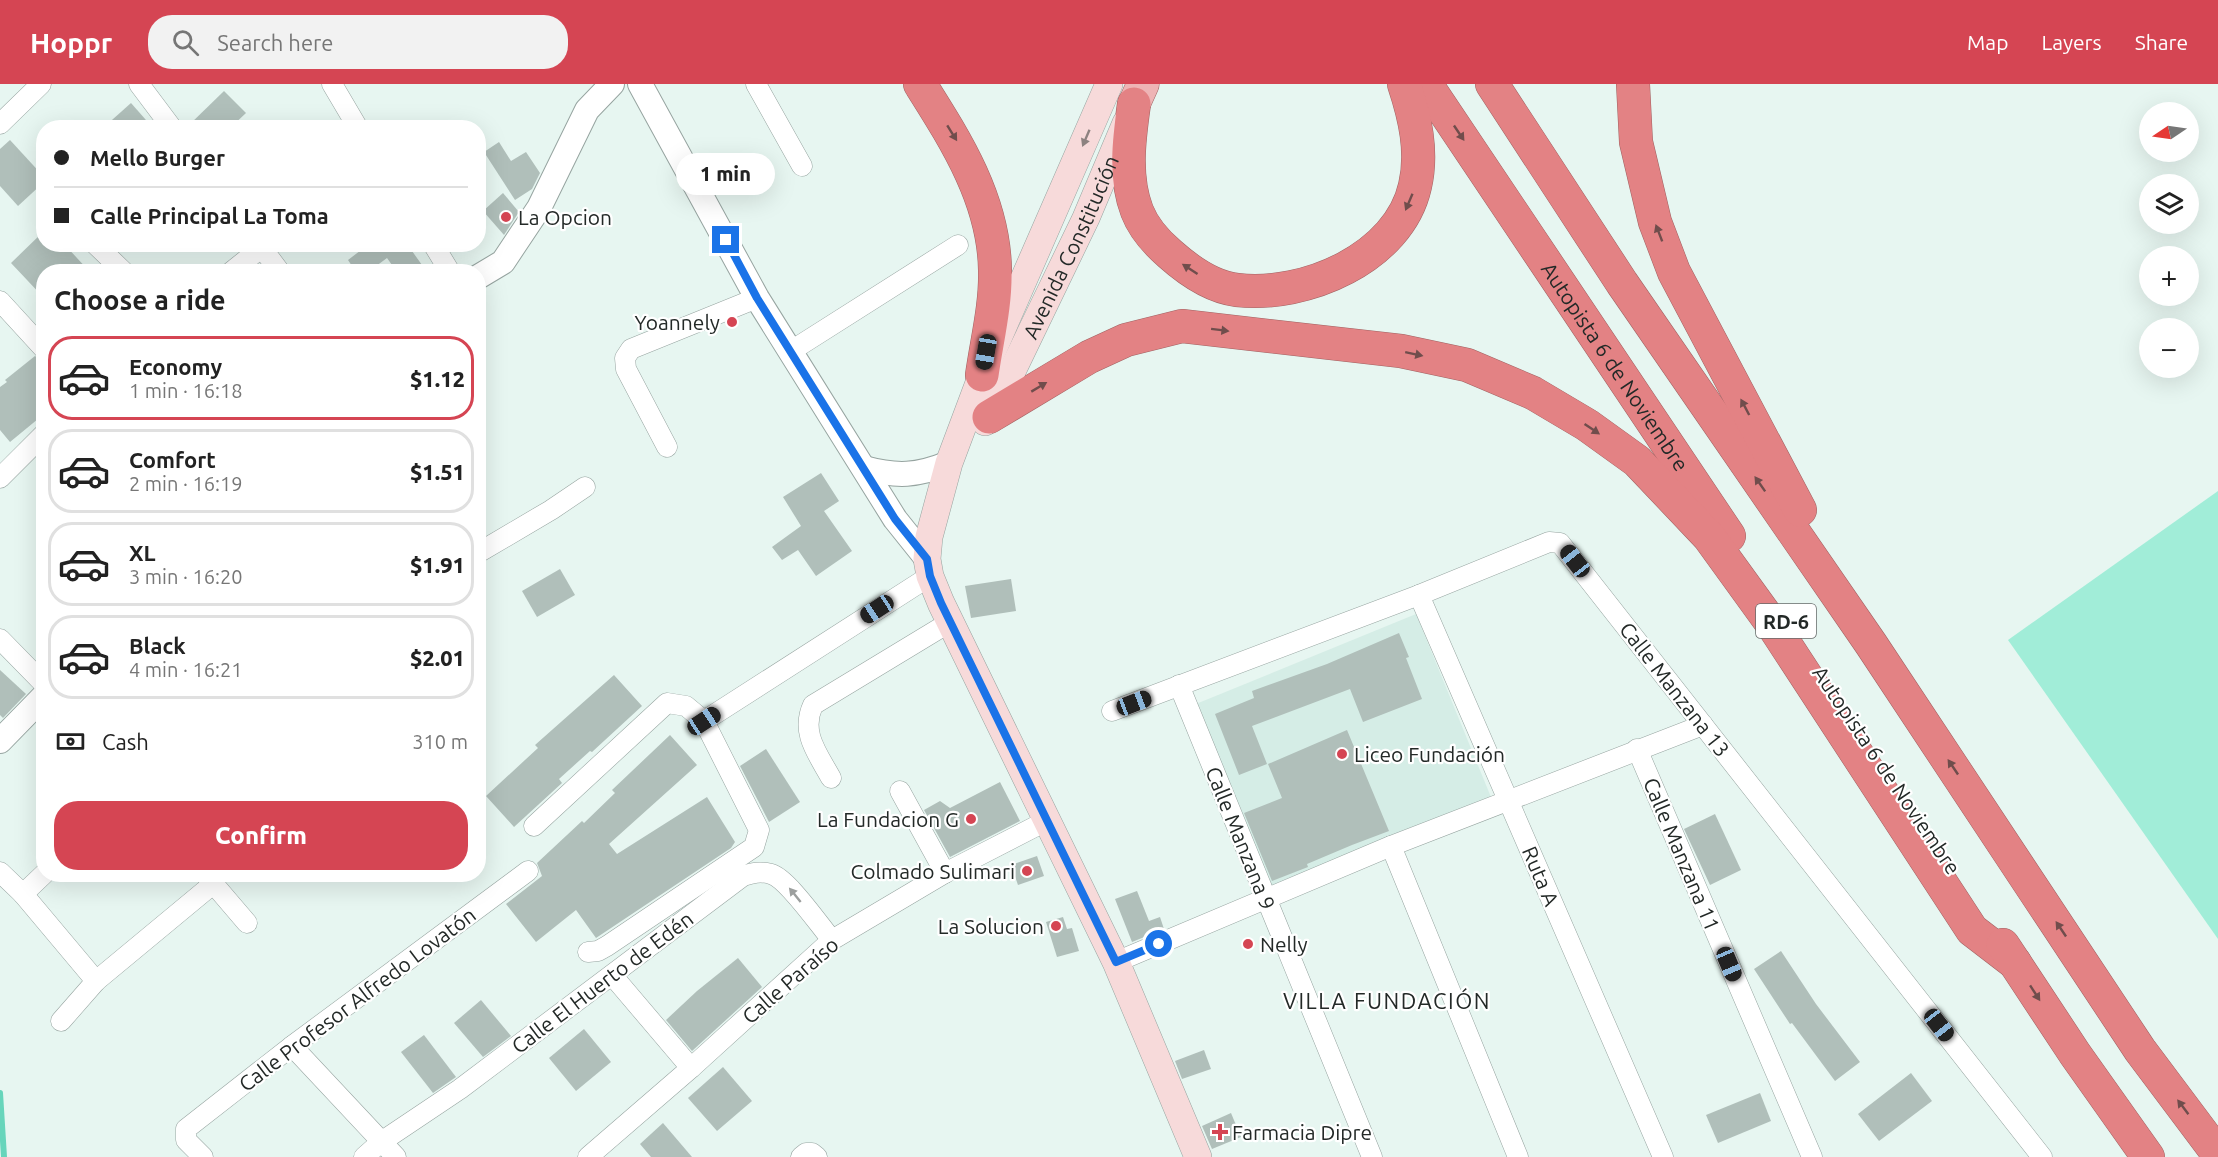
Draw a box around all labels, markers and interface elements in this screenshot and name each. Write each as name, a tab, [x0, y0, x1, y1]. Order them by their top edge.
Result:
search box	[148, 15, 568, 69]
icon: search	[169, 26, 202, 59]
text: Hoppr	[30, 27, 112, 58]
text: Search here	[217, 30, 334, 55]
text: Map	[1967, 30, 2008, 54]
text: Layers	[2041, 30, 2102, 54]
text: Share	[2135, 30, 2188, 54]
north arrow	[2139, 102, 2199, 162]
map controls	[2139, 102, 2199, 378]
one-way arrow	[1453, 124, 1465, 140]
one-way arrow	[946, 125, 957, 142]
one-way arrow	[1081, 129, 1091, 147]
text: Mello Burger	[90, 145, 225, 170]
street label: Avenida Constitución	[1018, 152, 1123, 342]
callout: 1 min	[676, 153, 776, 195]
text: 1 min	[700, 162, 751, 185]
button: layers	[2139, 174, 2199, 234]
one-way arrow	[1404, 194, 1414, 212]
text: Calle Principal La Toma	[90, 203, 329, 228]
place label: La Opcion	[518, 205, 612, 229]
marker: La Opcion	[499, 210, 513, 224]
one-way arrow	[1654, 223, 1664, 241]
route end	[712, 226, 739, 253]
button: +	[2139, 246, 2199, 306]
street label: Autopista 6 de Noviembre	[1537, 258, 1694, 475]
one-way arrow	[1181, 264, 1198, 275]
text: Choose a ride	[54, 285, 226, 315]
place label: Yoannely	[635, 310, 720, 334]
marker: Yoannely	[725, 315, 739, 329]
button: −	[2139, 318, 2199, 378]
one-way arrow	[1211, 326, 1230, 335]
car	[974, 333, 998, 371]
one-way arrow	[1405, 349, 1423, 359]
icon: car	[57, 351, 111, 405]
text: Economy	[129, 354, 222, 379]
text: $1.12	[410, 366, 465, 391]
text: 1 min · 16:18	[129, 379, 243, 402]
one-way arrow	[1031, 381, 1047, 392]
one-way arrow	[1740, 398, 1750, 415]
one-way arrow	[1583, 423, 1599, 435]
icon: car	[57, 444, 111, 498]
text: Comfort	[129, 447, 216, 472]
text: $1.51	[410, 459, 465, 484]
text: 2 min · 16:19	[129, 472, 243, 495]
one-way arrow	[1754, 477, 1766, 493]
icon: car	[57, 537, 111, 591]
text: XL	[129, 540, 156, 565]
car	[1557, 541, 1593, 581]
text: $1.91	[410, 552, 465, 577]
text: 3 min · 16:20	[129, 565, 243, 588]
car	[857, 592, 897, 626]
road number: RD-6	[1756, 604, 1816, 638]
street label: Calle Manzana 13	[1615, 617, 1735, 761]
icon: car	[57, 630, 111, 684]
text: Black	[129, 633, 186, 658]
text: $2.01	[410, 645, 465, 670]
text: 4 min · 16:21	[129, 658, 243, 681]
street label: Autopista 6 de Noviembre	[1808, 661, 1966, 879]
car	[1114, 688, 1154, 718]
car	[684, 704, 724, 738]
icon: cash	[54, 725, 87, 758]
text: Cash	[102, 729, 149, 754]
text: 310 m	[412, 730, 468, 753]
place label: Liceo Fundación	[1354, 742, 1505, 766]
marker: Liceo Fundación	[1335, 747, 1349, 761]
one-way arrow	[1947, 759, 1958, 775]
street label: Calle Manzana 9	[1201, 763, 1281, 913]
street label: Calle Manzana 11	[1639, 774, 1725, 934]
button: Confirm	[54, 801, 468, 870]
place label: La Fundacion G	[817, 807, 959, 831]
marker: La Fundacion G	[964, 812, 978, 826]
street label: Ruta A	[1518, 843, 1564, 910]
place label: Colmado Sulimari	[850, 859, 1015, 883]
marker: Colmado Sulimari	[1020, 864, 1034, 878]
one-way arrow	[788, 887, 801, 903]
street label: Calle Profesor Alfredo Lovatón	[234, 902, 480, 1096]
street label: Calle El Huerto de Edén	[507, 906, 697, 1058]
place label: La Solucion	[938, 914, 1044, 938]
marker: La Solucion	[1049, 919, 1063, 933]
one-way arrow	[2055, 921, 2066, 938]
route start	[1145, 930, 1172, 957]
street label: Calle Paraíso	[737, 932, 843, 1028]
place label: Nelly	[1260, 932, 1308, 956]
marker: Nelly	[1241, 937, 1255, 951]
car	[1714, 944, 1744, 984]
one-way arrow	[2029, 984, 2040, 1001]
district label: VILLA FUNDACIÓN	[1283, 987, 1491, 1013]
car	[1921, 1005, 1957, 1045]
one-way arrow	[2177, 1100, 2189, 1115]
place label: Farmacia Dipre	[1232, 1120, 1372, 1144]
marker: Farmacia Dipre	[1213, 1125, 1227, 1139]

